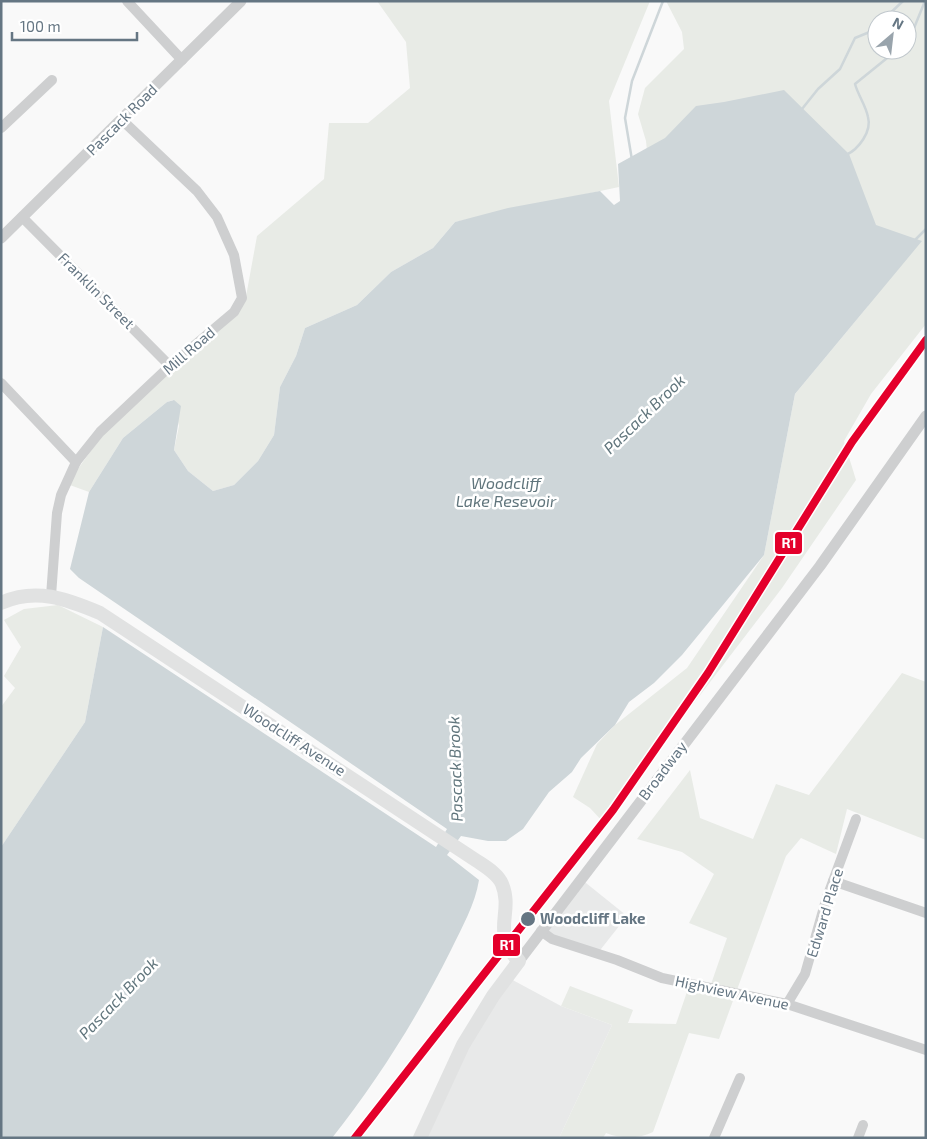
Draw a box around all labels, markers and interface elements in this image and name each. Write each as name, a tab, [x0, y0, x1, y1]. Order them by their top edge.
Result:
scale bar	[12, 10, 138, 42]
north arrow	[867, 10, 917, 60]
text: N	[890, 13, 907, 33]
text: 100 m	[20, 17, 61, 35]
street label: Pascack Road	[82, 80, 161, 159]
street label: Franklin Street	[55, 248, 139, 332]
street label: Mill Road	[159, 323, 218, 378]
water label: Pascack Brook	[599, 370, 688, 457]
water label: Woodcliff Lake Resevoir	[456, 473, 557, 510]
line badge: R1	[774, 531, 803, 555]
text: R1	[781, 534, 797, 551]
street label: Woodcliff Avenue	[240, 699, 349, 779]
water label: Pascack Brook	[443, 716, 466, 822]
street label: Broadway	[634, 737, 690, 803]
street label: Edward Place	[802, 866, 846, 959]
place label: Woodcliff Lake	[540, 909, 646, 927]
marker: Woodcliff Lake	[519, 910, 537, 928]
line badge: R1	[492, 933, 521, 957]
text: R1	[499, 936, 515, 953]
water label: Pascack Brook	[74, 953, 161, 1042]
street label: Highview Avenue	[674, 971, 791, 1013]

